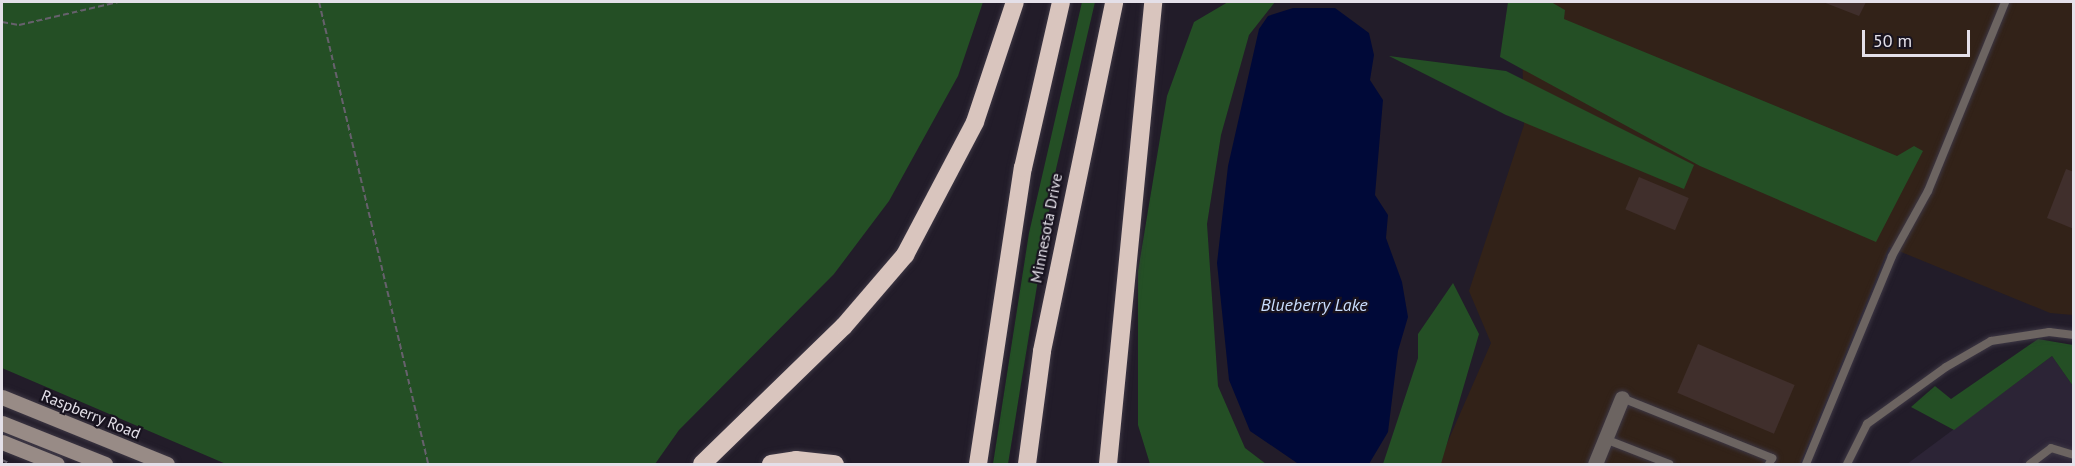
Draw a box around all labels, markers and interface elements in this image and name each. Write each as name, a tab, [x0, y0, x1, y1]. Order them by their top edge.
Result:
scale bar	[1865, 18, 1973, 56]
text: 50 m	[1873, 29, 1912, 52]
street label: Minnesota Drive	[1026, 172, 1066, 284]
water label: Blueberry Lake	[1260, 294, 1368, 316]
street label: Raspberry Road	[38, 385, 144, 443]

